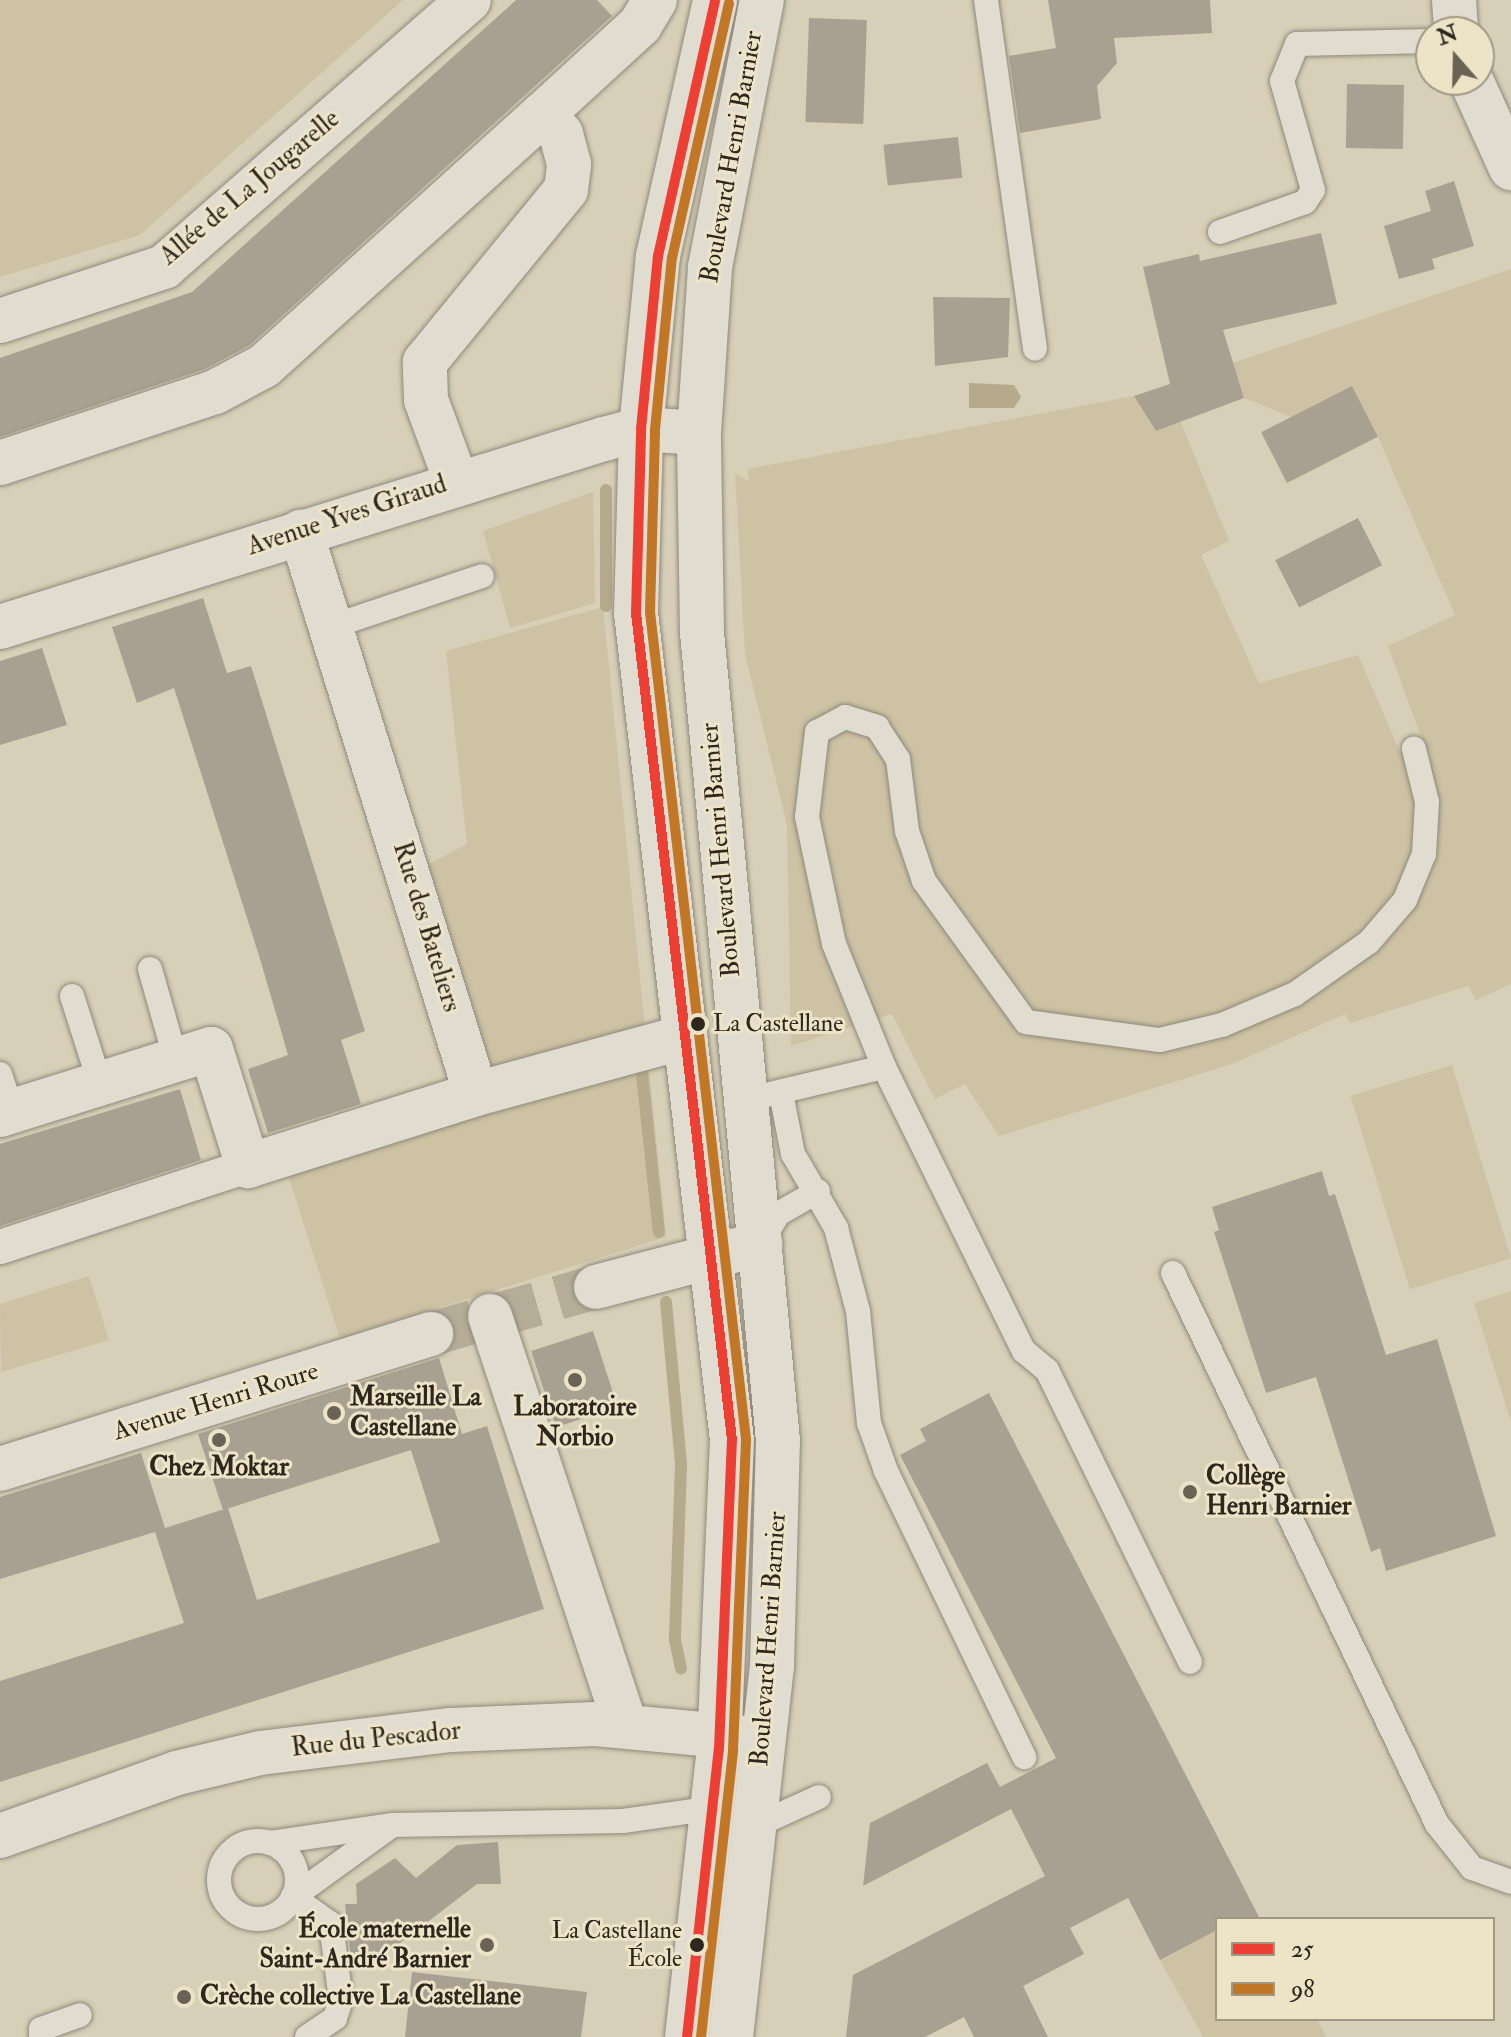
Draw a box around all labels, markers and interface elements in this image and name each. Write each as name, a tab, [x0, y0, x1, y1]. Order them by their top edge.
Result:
north arrow	[1415, 16, 1495, 96]
text: N	[1433, 19, 1462, 52]
street label: Boulevard Henri Barnier	[694, 28, 770, 286]
street label: Allée de La Jougarelle	[154, 104, 346, 272]
street label: Avenue Yves Giraud	[243, 469, 451, 563]
street label: Boulevard Henri Barnier	[694, 721, 748, 979]
street label: Rue des Bateliers	[385, 838, 467, 1016]
place label: La Castellane	[713, 1010, 843, 1038]
marker: La Castellane	[690, 1016, 706, 1032]
street label: Avenue Henri Roure	[110, 1356, 322, 1448]
marker: Laboratoire Norbio	[566, 1371, 584, 1389]
place label: Marseille La Castellane	[350, 1382, 481, 1444]
place label: Laboratoire Norbio	[513, 1392, 637, 1454]
marker: Marseille La Castellane	[325, 1404, 343, 1422]
marker: Chez Moktar	[210, 1431, 228, 1449]
place label: Chez Moktar	[149, 1452, 289, 1484]
place label: Collège Henri Barnier	[1206, 1461, 1352, 1522]
marker: Collège Henri Barnier	[1181, 1483, 1199, 1501]
street label: Boulevard Henri Barnier	[745, 1510, 793, 1768]
street label: Rue du Pescador	[290, 1716, 462, 1764]
place label: École maternelle Saint-André Barnier	[259, 1914, 471, 1976]
place label: La Castellane École	[552, 1917, 682, 1973]
legend	[1215, 1917, 1495, 2021]
text: 25	[1291, 1934, 1314, 1965]
marker: École maternelle Saint-André Barnier	[478, 1936, 496, 1954]
marker: La Castellane École	[689, 1937, 705, 1953]
text: 98	[1291, 1974, 1315, 2005]
place label: Crèche collective La Castellane	[200, 1981, 521, 2013]
marker: Crèche collective La Castellane	[175, 1988, 193, 2006]

